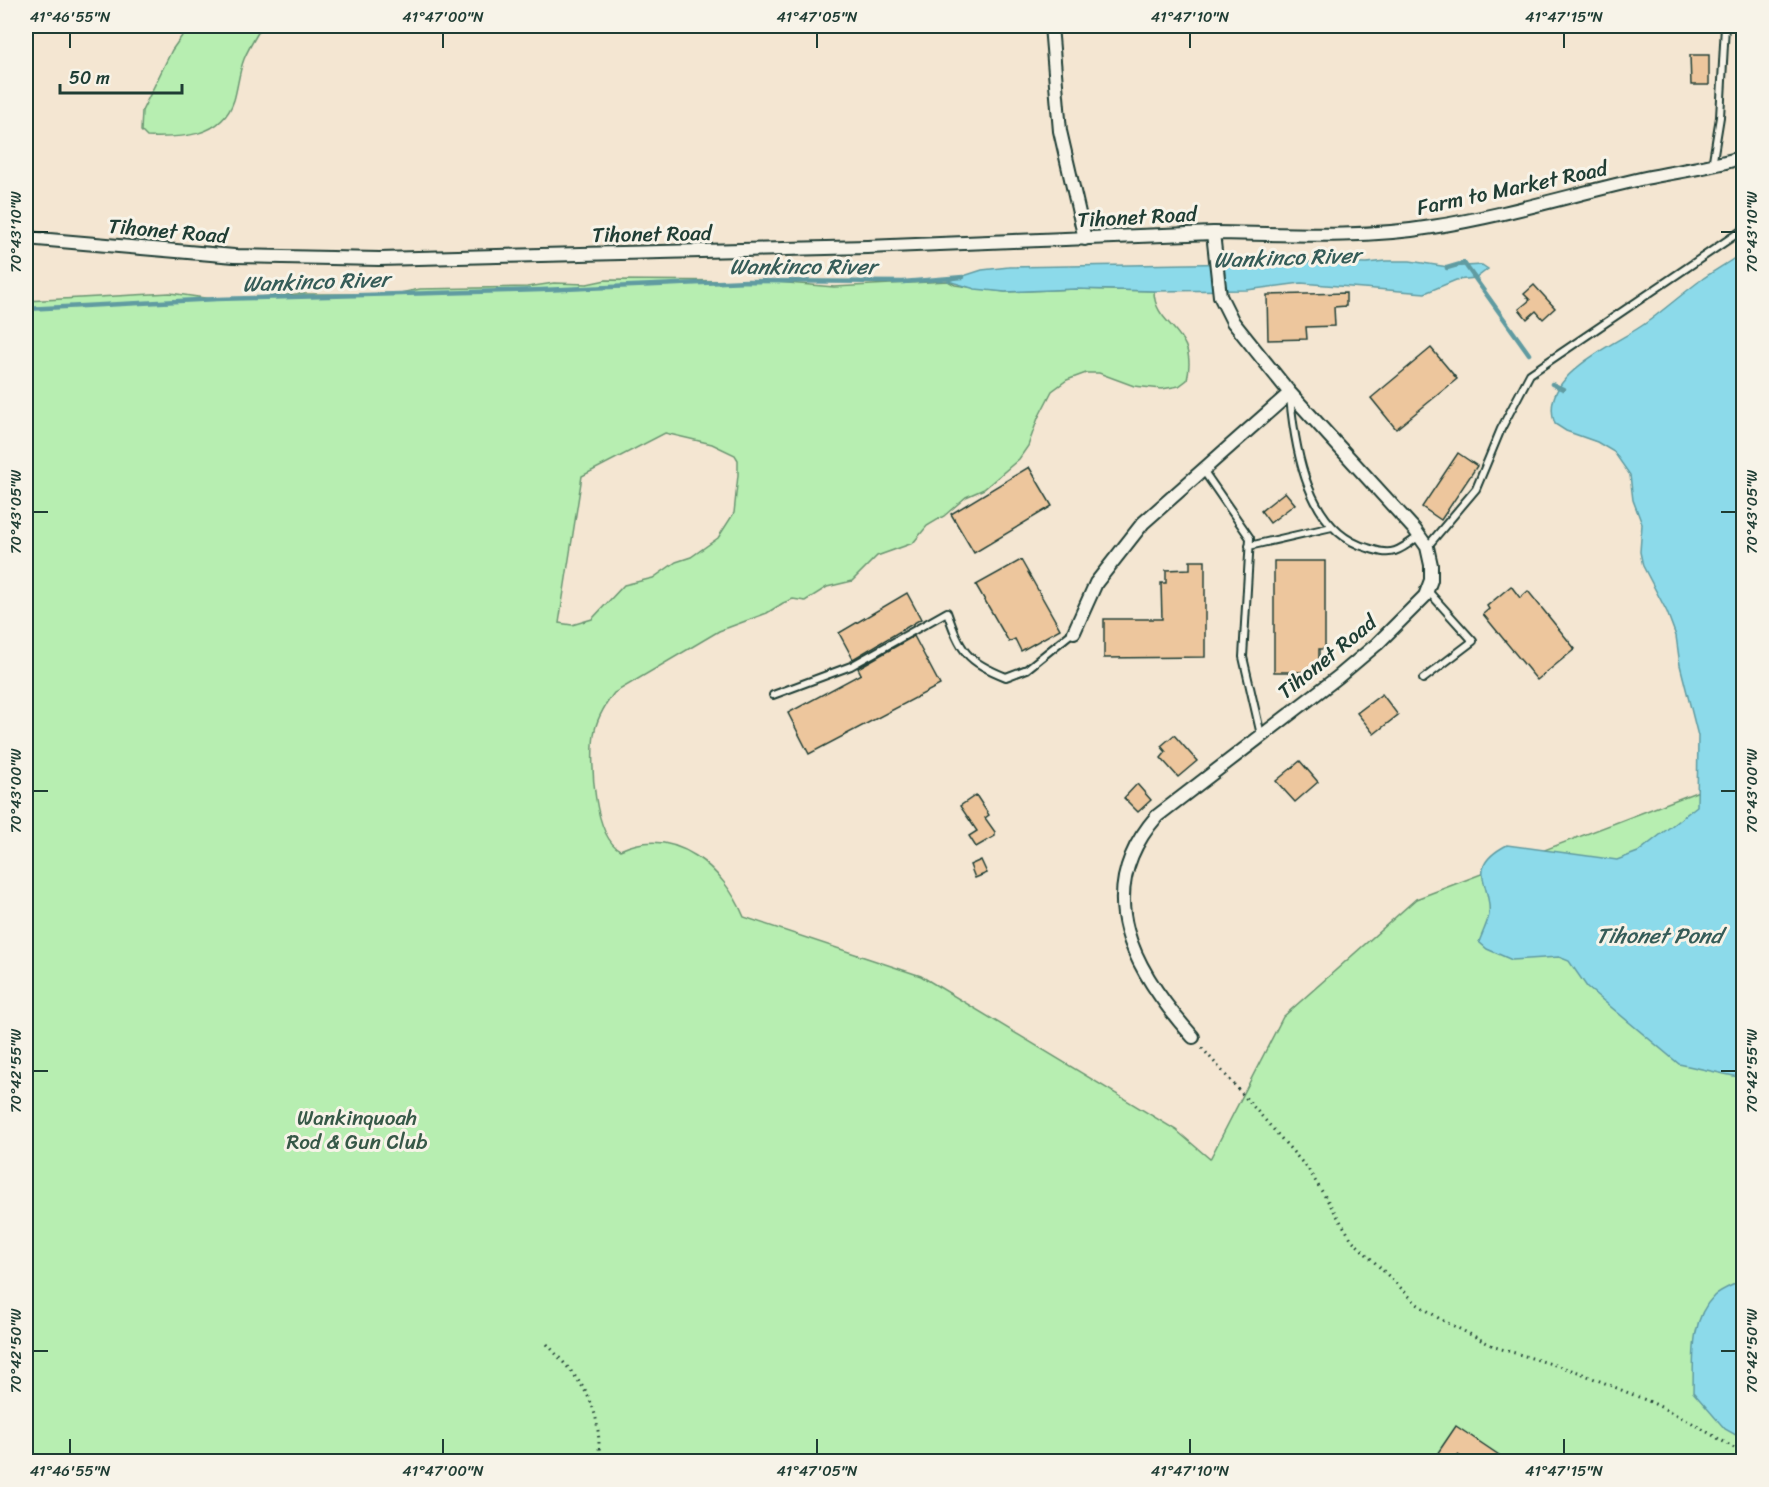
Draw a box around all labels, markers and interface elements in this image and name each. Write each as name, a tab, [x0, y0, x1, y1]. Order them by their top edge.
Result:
text: 41°46'55"N	[30, 4, 111, 30]
text: 41°47'00"N	[402, 4, 484, 30]
text: 41°47'05"N	[776, 4, 858, 30]
text: 41°47'10"N	[1151, 4, 1230, 30]
text: 41°47'15"N	[1525, 4, 1604, 30]
scale bar	[60, 57, 182, 95]
text: 50 m	[69, 62, 110, 94]
street label: Farm to Market Road	[1413, 149, 1613, 227]
text: 70°43'10"W	[3, 191, 29, 273]
text: 70°43'10"W	[1739, 191, 1765, 273]
street label: Tihonet Road	[1076, 195, 1200, 239]
street label: Tihonet Road	[107, 207, 231, 255]
street label: Tihonet Road	[592, 214, 714, 254]
water label: Wankinco River	[1213, 235, 1365, 280]
water label: Wankinco River	[729, 247, 881, 286]
water label: Wankinco River	[242, 259, 394, 304]
text: 70°43'05"W	[3, 470, 29, 554]
text: 70°43'05"W	[1739, 470, 1765, 554]
street label: Tihonet Road	[1269, 603, 1387, 709]
text: 70°43'00"W	[3, 748, 29, 833]
text: 70°43'00"W	[1739, 748, 1765, 833]
water label: Tihonet Pond	[1596, 916, 1727, 955]
text: 70°42'55"W	[3, 1028, 29, 1113]
text: 70°42'55"W	[1739, 1028, 1765, 1113]
park label: Wankinquoah Rod & Gun Club	[286, 1099, 428, 1161]
text: 70°42'50"W	[3, 1308, 29, 1393]
text: 70°42'50"W	[1739, 1308, 1765, 1393]
text: 41°46'55"N	[30, 1458, 111, 1484]
text: 41°47'00"N	[402, 1458, 484, 1484]
text: 41°47'05"N	[776, 1458, 858, 1484]
text: 41°47'10"N	[1151, 1458, 1230, 1484]
text: 41°47'15"N	[1525, 1458, 1604, 1484]

